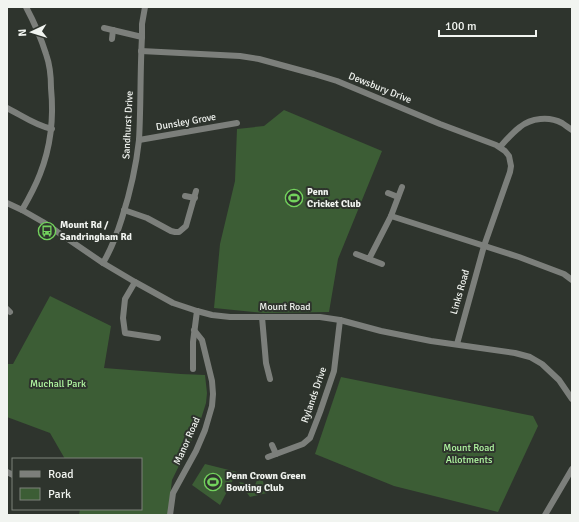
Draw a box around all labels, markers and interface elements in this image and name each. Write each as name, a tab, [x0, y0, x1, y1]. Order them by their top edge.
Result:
north arrow	[12, 12, 52, 52]
scale bar	[439, 12, 536, 38]
text: 100 m	[445, 19, 477, 34]
text: N	[16, 28, 29, 37]
street label: Dewsbury Drive	[347, 70, 413, 106]
street label: Sandhurst Drive	[120, 91, 136, 159]
street label: Dunsley Grove	[155, 111, 217, 133]
place label: Penn Cricket Club	[307, 186, 362, 210]
sports icon: Penn Cricket Club	[284, 188, 304, 208]
place label: Mount Rd / Sandringham Rd	[60, 219, 132, 243]
bus stop icon: Mount Rd / Sandringham Rd	[37, 221, 57, 241]
street label: Links Road	[448, 268, 472, 316]
street label: Mount Road	[259, 301, 311, 313]
street label: Rylands Drive	[299, 365, 329, 425]
park label: Muchall Park	[30, 378, 86, 390]
street label: Manor Road	[171, 415, 203, 467]
park label: Mount Road Allotments	[443, 442, 495, 466]
legend	[12, 458, 142, 510]
text: Road	[48, 467, 74, 482]
place label: Penn Crown Green Bowling Club	[226, 470, 306, 494]
sports icon: Penn Crown Green Bowling Club	[203, 472, 223, 492]
text: Park	[48, 487, 71, 502]

